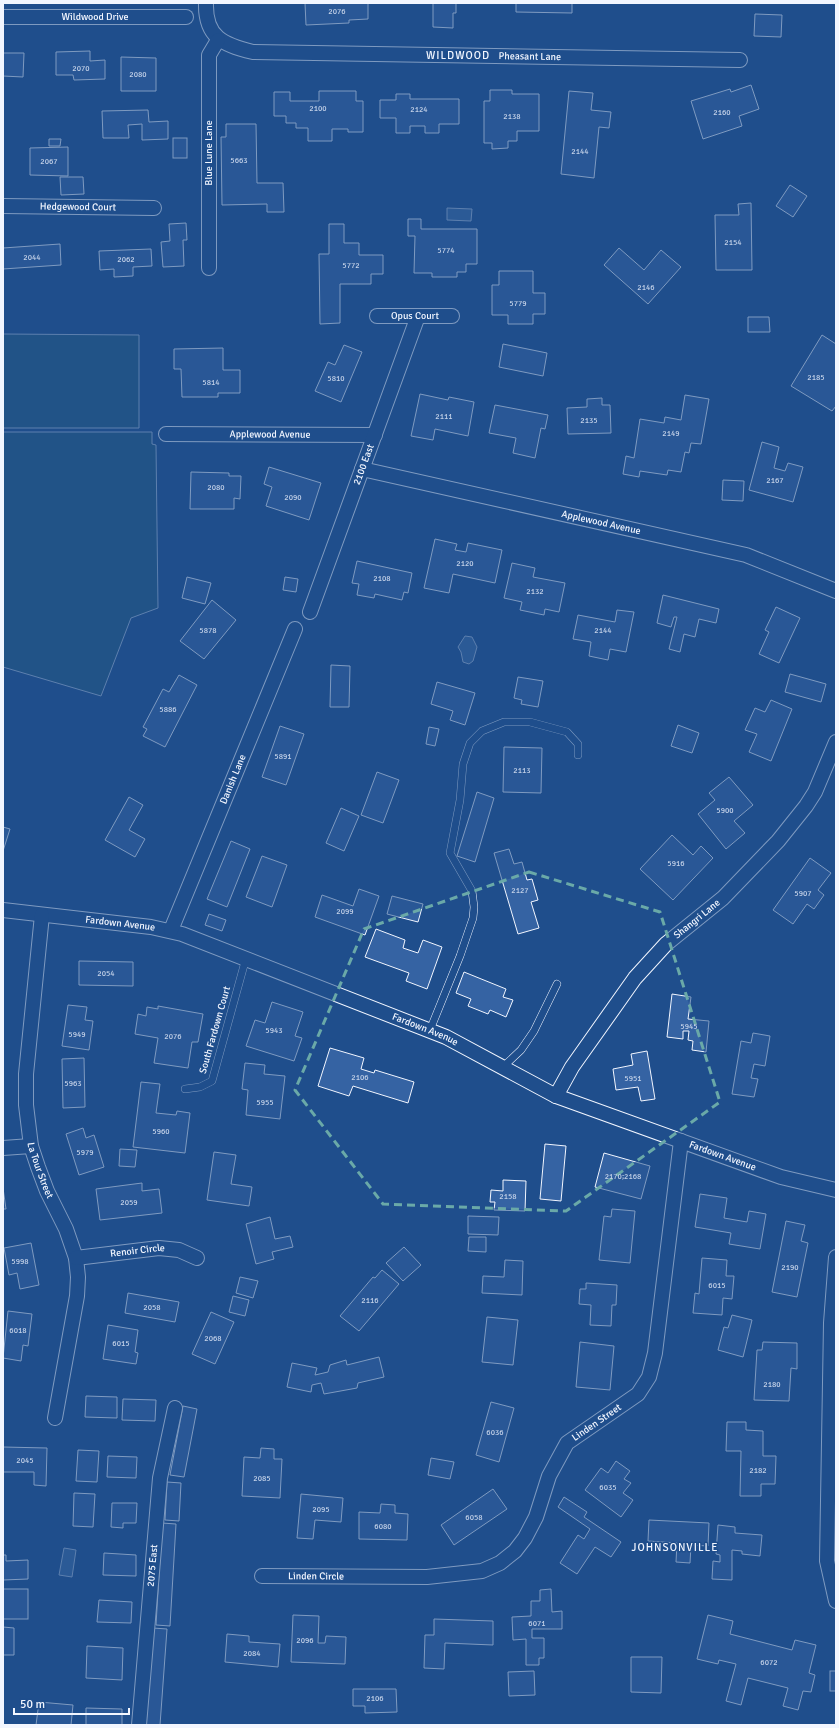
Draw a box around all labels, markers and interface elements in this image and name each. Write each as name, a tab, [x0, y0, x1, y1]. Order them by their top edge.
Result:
house number: 2076	[328, 6, 346, 16]
street label: Wildwood Drive	[62, 11, 128, 23]
district label: WILDWOOD	[426, 49, 490, 62]
street label: Pheasant Lane	[498, 50, 561, 63]
house number: 2070	[72, 63, 90, 73]
house number: 2080	[129, 69, 147, 79]
house number: 2100	[309, 103, 327, 113]
house number: 2124	[410, 104, 428, 114]
house number: 2160	[713, 107, 731, 117]
house number: 2138	[503, 111, 521, 121]
street label: Blue Lune Lane	[203, 120, 215, 186]
house number: 2144	[571, 146, 589, 156]
house number: 5663	[230, 155, 248, 165]
house number: 2067	[40, 156, 58, 166]
street label: Hedgewood Court	[40, 200, 117, 214]
house number: 2154	[724, 237, 742, 247]
house number: 5774	[437, 245, 455, 255]
house number: 2044	[23, 252, 41, 262]
house number: 2062	[117, 254, 135, 264]
house number: 5772	[342, 260, 360, 270]
house number: 2146	[637, 282, 655, 292]
house number: 5779	[509, 298, 527, 308]
street label: Opus Court	[391, 310, 440, 322]
house number: 2185	[807, 372, 825, 382]
house number: 5810	[327, 373, 345, 383]
house number: 5814	[202, 377, 220, 387]
house number: 2111	[435, 411, 453, 421]
house number: 2135	[580, 415, 598, 425]
street label: Applewood Avenue	[230, 428, 310, 441]
house number: 2149	[662, 428, 680, 438]
street label: 2100 East	[351, 442, 377, 486]
house number: 2167	[766, 475, 784, 485]
house number: 2080	[207, 482, 225, 492]
house number: 2090	[284, 492, 302, 502]
street label: Applewood Avenue	[560, 508, 642, 537]
house number: 2120	[456, 558, 474, 568]
house number: 2108	[373, 573, 391, 583]
house number: 2132	[526, 586, 544, 596]
house number: 5878	[199, 625, 217, 635]
house number: 2144	[594, 625, 612, 635]
house number: 5886	[159, 704, 177, 714]
house number: 5891	[274, 751, 292, 761]
street label: Danish Lane	[218, 753, 249, 806]
house number: 2113	[513, 765, 531, 775]
house number: 5900	[716, 805, 734, 815]
house number: 5916	[667, 858, 685, 868]
house number: 2127	[511, 885, 529, 895]
house number: 5907	[794, 888, 812, 898]
street label: Shangri Lane	[671, 897, 723, 941]
house number: 2099	[336, 906, 354, 916]
street label: Fardown Avenue	[85, 913, 156, 934]
house number: 2054	[97, 968, 115, 978]
street label: South Fardown Court	[197, 985, 233, 1075]
street label: Fardown Avenue	[390, 1011, 460, 1048]
house number: 5945	[680, 1021, 698, 1031]
house number: 5943	[265, 1025, 283, 1035]
house number: 5949	[68, 1029, 86, 1039]
house number: 2076	[164, 1031, 182, 1041]
house number: 2106	[351, 1072, 369, 1082]
house number: 5951	[624, 1073, 642, 1083]
house number: 5963	[64, 1078, 82, 1088]
house number: 5955	[256, 1097, 274, 1107]
house number: 5960	[152, 1126, 170, 1136]
street label: Fardown Avenue	[688, 1138, 758, 1174]
street label: La Tour Street	[25, 1142, 56, 1201]
house number: 5979	[76, 1147, 94, 1157]
house number: 2170;2168	[605, 1171, 641, 1181]
house number: 2158	[499, 1191, 517, 1201]
house number: 2059	[120, 1197, 138, 1207]
street label: Renoir Circle	[110, 1242, 165, 1260]
house number: 5998	[11, 1256, 29, 1266]
house number: 2190	[781, 1262, 799, 1272]
house number: 6015	[708, 1280, 726, 1290]
house number: 2116	[361, 1295, 379, 1305]
house number: 2058	[143, 1302, 161, 1312]
house number: 6018	[9, 1325, 27, 1335]
house number: 2068	[204, 1333, 222, 1343]
house number: 6015	[112, 1338, 130, 1348]
house number: 2180	[763, 1379, 781, 1389]
street label: Linden Street	[570, 1401, 624, 1444]
house number: 6036	[486, 1427, 504, 1437]
house number: 2045	[16, 1455, 34, 1465]
house number: 2182	[749, 1465, 767, 1475]
house number: 2085	[253, 1473, 271, 1483]
house number: 6035	[599, 1482, 617, 1492]
house number: 2095	[312, 1504, 330, 1514]
house number: 6058	[465, 1512, 483, 1522]
house number: 6080	[374, 1521, 392, 1531]
district label: JOHNSONVILLE	[632, 1541, 718, 1554]
street label: 2075 East	[145, 1543, 160, 1587]
street label: Linden Circle	[288, 1570, 344, 1582]
house number: 6071	[528, 1618, 546, 1628]
house number: 2096	[296, 1635, 314, 1645]
house number: 2084	[243, 1648, 261, 1658]
house number: 6072	[760, 1657, 778, 1667]
scale bar	[14, 1690, 129, 1716]
house number: 2106	[366, 1693, 384, 1703]
text: 50 m	[20, 1697, 45, 1712]

